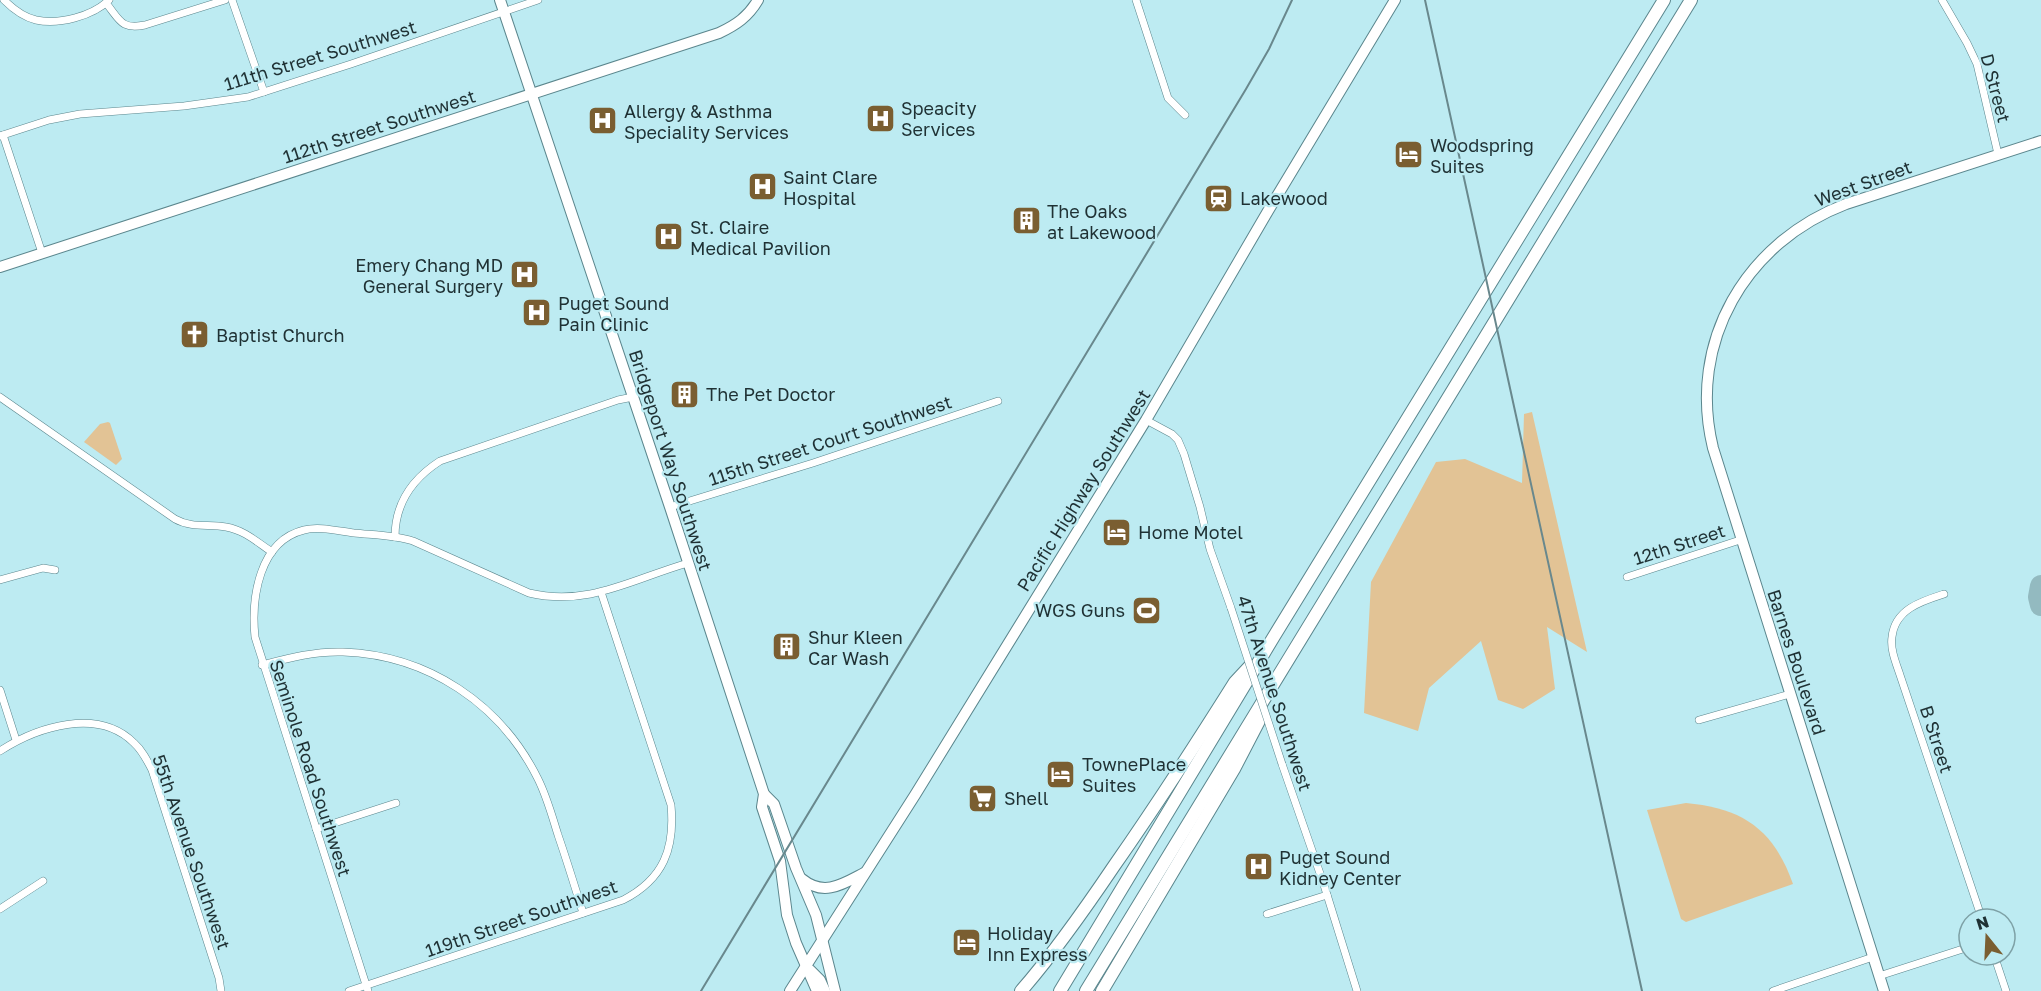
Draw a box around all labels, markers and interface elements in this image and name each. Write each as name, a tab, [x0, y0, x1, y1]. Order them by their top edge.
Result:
street label: 111th Street Southwest	[221, 15, 419, 95]
street label: D Street	[1976, 51, 2016, 125]
street label: 112th Street Southwest	[280, 84, 478, 168]
place label: Speacity Services	[901, 97, 976, 140]
place label: Allergy & Asthma Speciality Services	[624, 100, 789, 143]
hospital icon: Speacity Services	[864, 102, 896, 134]
hospital icon: Allergy & Asthma Speciality Services	[587, 105, 619, 137]
place label: Woodspring Suites	[1430, 134, 1534, 177]
hotel icon: Woodspring Suites	[1393, 139, 1425, 171]
street label: West Street	[1812, 155, 1914, 211]
place label: Saint Clare Hospital	[783, 166, 878, 209]
hospital icon: Saint Clare Hospital	[746, 171, 778, 203]
station icon: Lakewood	[1203, 182, 1235, 214]
place label: Lakewood	[1240, 187, 1328, 209]
place label: The Oaks at Lakewood	[1047, 200, 1156, 243]
building icon: The Oaks at Lakewood	[1010, 205, 1042, 237]
place label: St. Claire Medical Pavilion	[690, 216, 831, 259]
hospital icon: St. Claire Medical Pavilion	[653, 221, 685, 253]
place label: Emery Chang MD General Surgery	[355, 254, 503, 297]
hospital icon: Emery Chang MD General Surgery	[508, 259, 540, 291]
place label: Puget Sound Pain Clinic	[558, 292, 669, 335]
hospital icon: Puget Sound Pain Clinic	[521, 297, 553, 329]
church icon: Baptist Church	[179, 319, 211, 351]
place label: Baptist Church	[216, 324, 344, 346]
street label: Bridgeport Way Southwest	[625, 347, 717, 573]
building icon: The Pet Doctor	[669, 378, 701, 410]
place label: The Pet Doctor	[706, 383, 835, 405]
street label: Pacific Highway Southwest	[1012, 385, 1154, 595]
street label: 115th Street Court Southwest	[706, 390, 954, 490]
hotel icon: Home Motel	[1101, 516, 1133, 548]
street label: 12th Street	[1630, 519, 1728, 569]
place label: Home Motel	[1138, 521, 1243, 543]
street label: Barnes Boulevard	[1763, 586, 1831, 738]
street label: 47th Avenue Southwest	[1233, 592, 1317, 794]
sports icon: WGS Guns	[1130, 594, 1162, 626]
place label: WGS Guns	[1035, 599, 1125, 621]
place label: Shur Kleen Car Wash	[808, 626, 903, 669]
building icon: Shur Kleen Car Wash	[771, 631, 803, 663]
street label: Seminole Road Southwest	[266, 657, 356, 879]
street label: B Street	[1916, 702, 1958, 776]
street label: 55th Avenue Southwest	[148, 752, 236, 952]
place label: TownePlace Suites	[1082, 753, 1186, 796]
hotel icon: TownePlace Suites	[1045, 758, 1077, 790]
supermarket icon: Shell	[967, 782, 999, 814]
place label: Shell	[1004, 787, 1049, 809]
place label: Puget Sound Kidney Center	[1279, 846, 1401, 889]
hospital icon: Puget Sound Kidney Center	[1242, 851, 1274, 883]
street label: 119th Street Southwest	[422, 875, 620, 961]
north arrow	[1957, 907, 2017, 967]
text: N	[1973, 911, 1991, 934]
place label: Holiday Inn Express	[987, 922, 1088, 965]
hotel icon: Holiday Inn Express	[950, 927, 982, 959]

